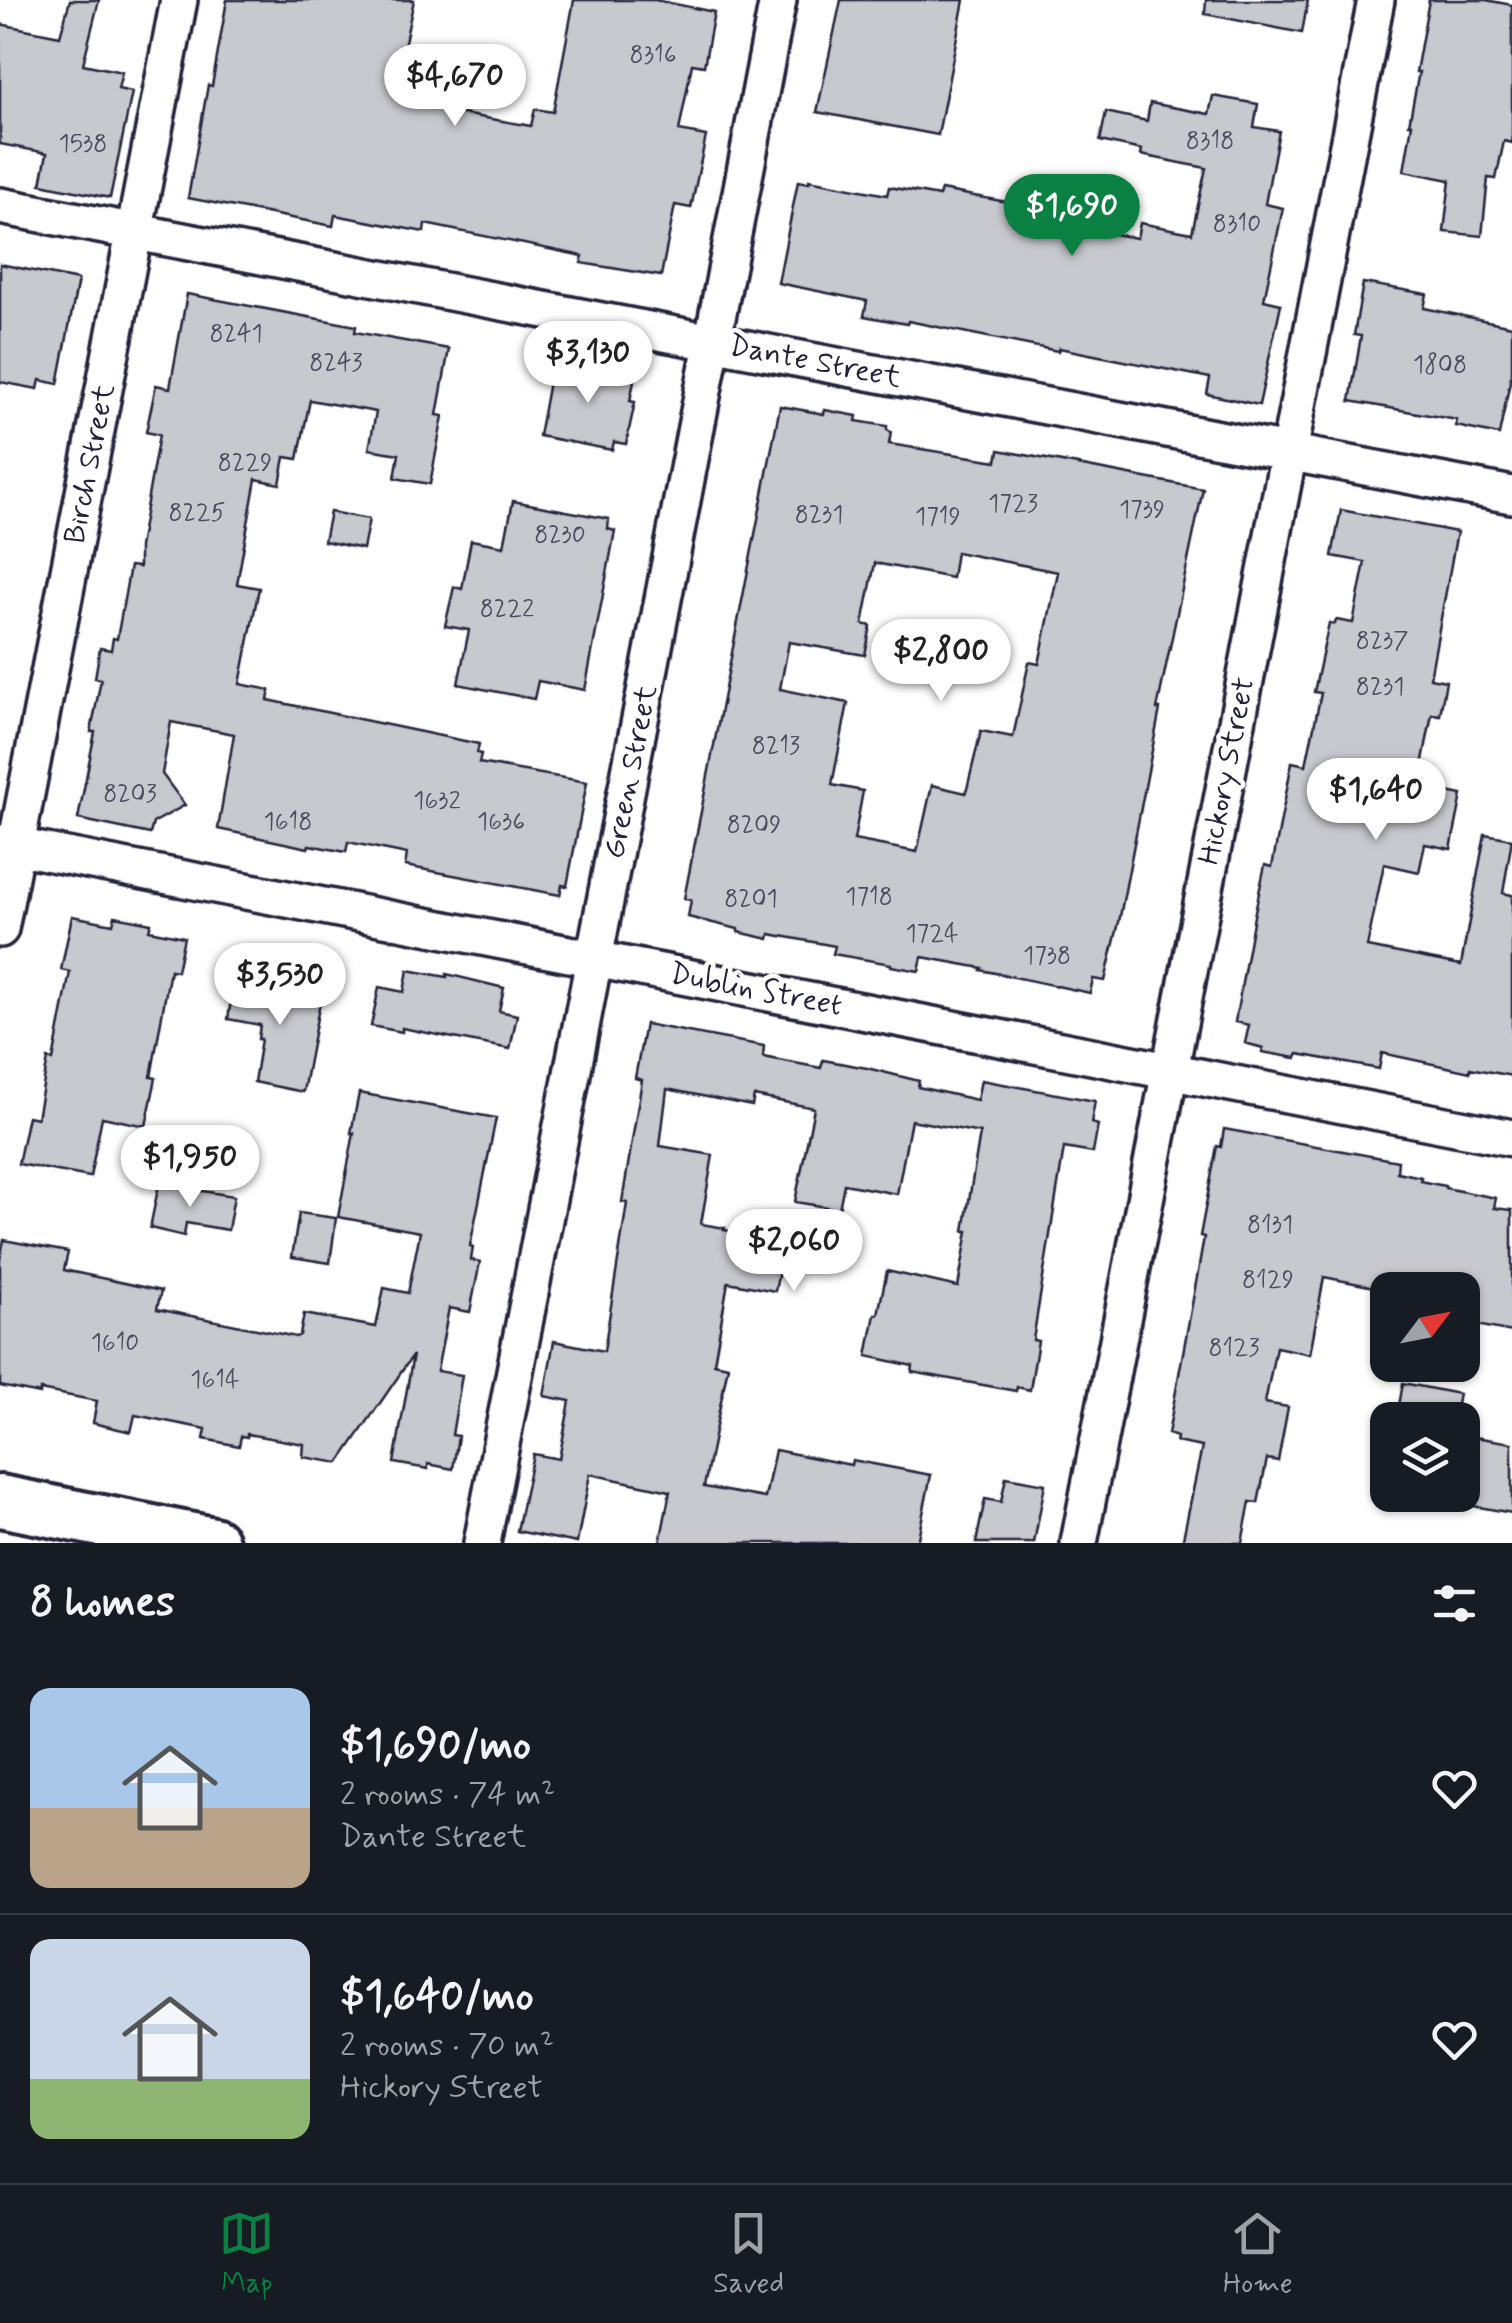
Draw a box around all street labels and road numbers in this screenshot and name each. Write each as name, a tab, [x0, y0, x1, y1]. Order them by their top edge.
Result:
street label: Dante Street	[726, 326, 905, 398]
street label: Birch Street	[55, 381, 125, 547]
street label: Hickory Street	[1190, 674, 1264, 868]
street label: Green Street	[595, 681, 667, 862]
street label: Dublin Street	[667, 954, 845, 1026]

